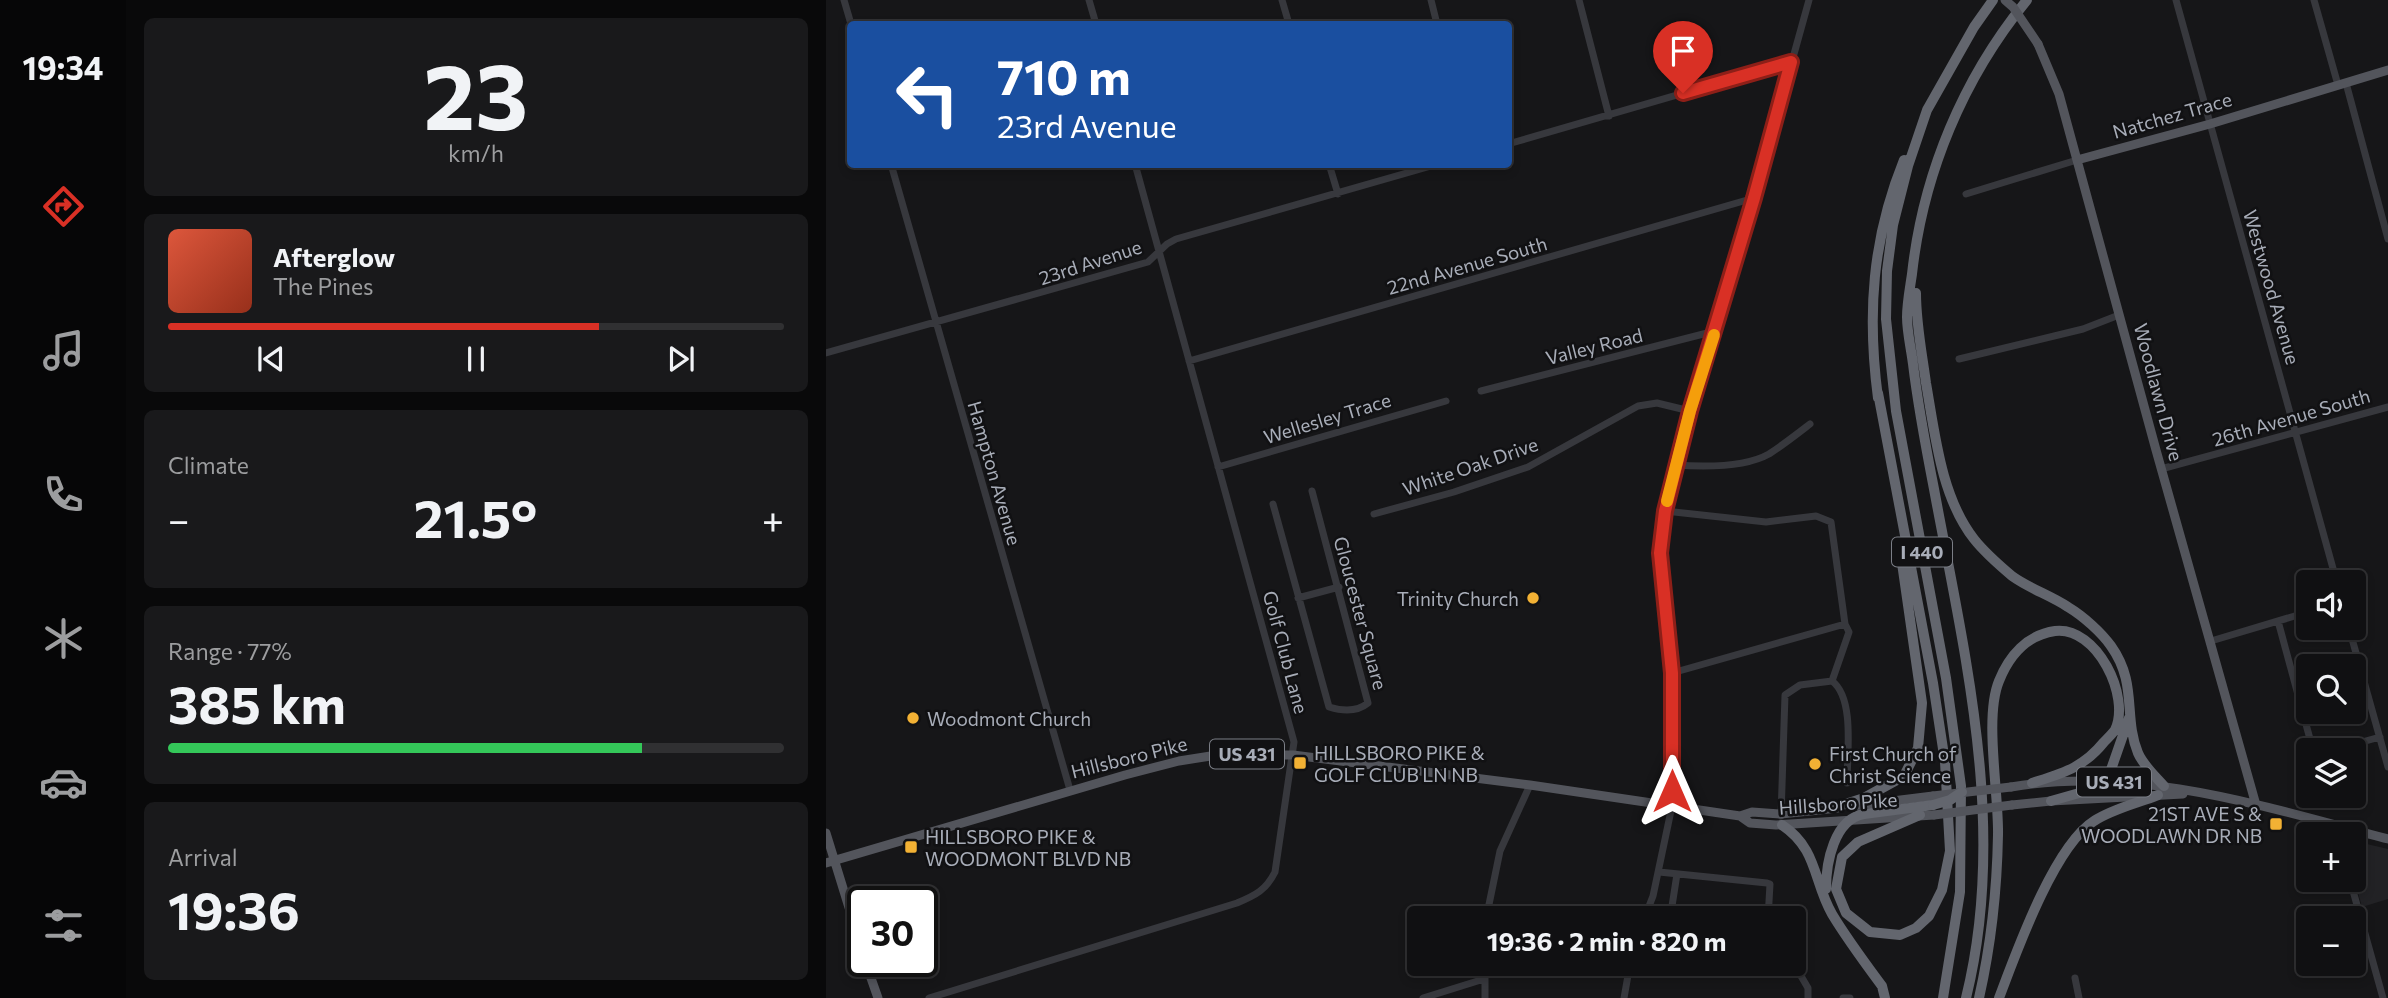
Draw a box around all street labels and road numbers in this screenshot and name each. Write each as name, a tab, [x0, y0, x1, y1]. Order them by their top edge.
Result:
street label: Natchez Trace	[2110, 87, 2234, 143]
street label: Westwood Avenue	[2239, 207, 2305, 367]
street label: 22nd Avenue South	[1384, 231, 1550, 299]
street label: 23rd Avenue	[1036, 235, 1144, 289]
street label: Woodlawn Drive	[2130, 320, 2188, 464]
street label: Valley Road	[1543, 323, 1645, 369]
street label: 26th Avenue South	[2209, 383, 2373, 451]
street label: Wellesley Trace	[1261, 388, 1393, 448]
street label: Hampton Avenue	[963, 398, 1027, 548]
street label: White Oak Drive	[1399, 432, 1541, 500]
street label: Gloucester Square	[1329, 534, 1393, 692]
road number: I 440	[1892, 538, 1952, 566]
street label: Golf Club Lane	[1259, 588, 1313, 716]
street label: Hillsboro Pike	[1069, 731, 1189, 783]
road number: US 431	[1210, 740, 1284, 768]
road number: US 431	[2077, 768, 2151, 796]
street label: Hillsboro Pike	[1778, 787, 1898, 819]

